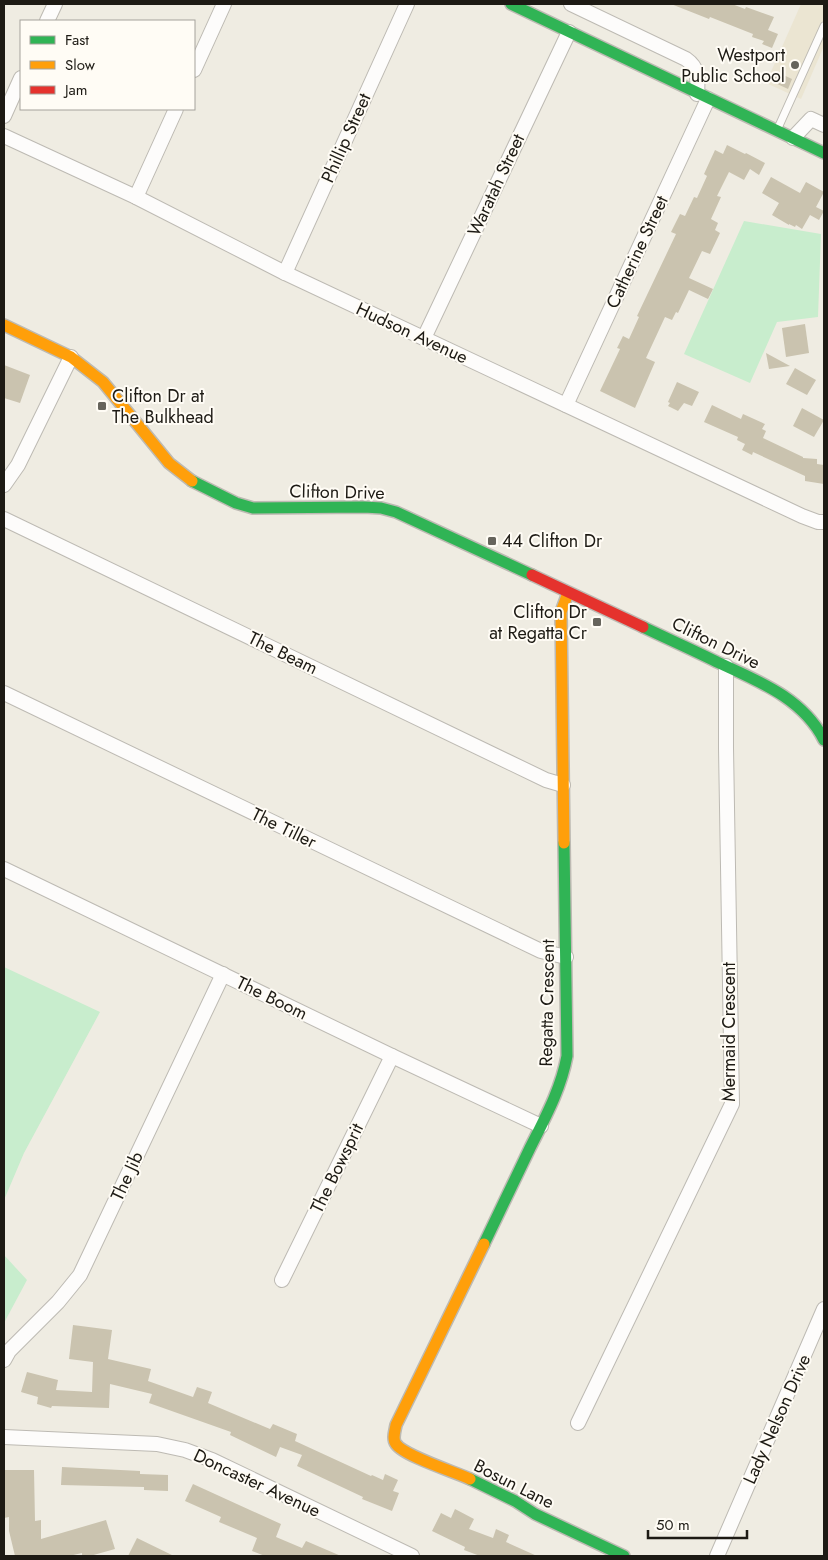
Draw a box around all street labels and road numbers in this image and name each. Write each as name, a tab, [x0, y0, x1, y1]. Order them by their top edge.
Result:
street label: Phillip Street	[315, 88, 378, 187]
street label: Waratah Street	[461, 129, 531, 240]
street label: Catherine Street	[599, 191, 675, 313]
street label: Hudson Avenue	[352, 296, 472, 370]
street label: Clifton Drive	[289, 478, 385, 506]
street label: Clifton Drive	[667, 610, 765, 676]
street label: The Beam	[244, 625, 322, 681]
street label: The Tiller	[247, 801, 322, 855]
street label: Regatta Crescent	[533, 938, 561, 1067]
street label: Mermaid Crescent	[716, 962, 742, 1102]
street label: The Boom	[232, 970, 312, 1026]
street label: The Bowsprit	[304, 1118, 370, 1217]
street label: The Jib	[104, 1147, 150, 1205]
street label: Lady Nelson Drive	[737, 1350, 817, 1488]
street label: Doncaster Avenue	[189, 1442, 325, 1524]
street label: Bosun Lane	[469, 1453, 559, 1515]

